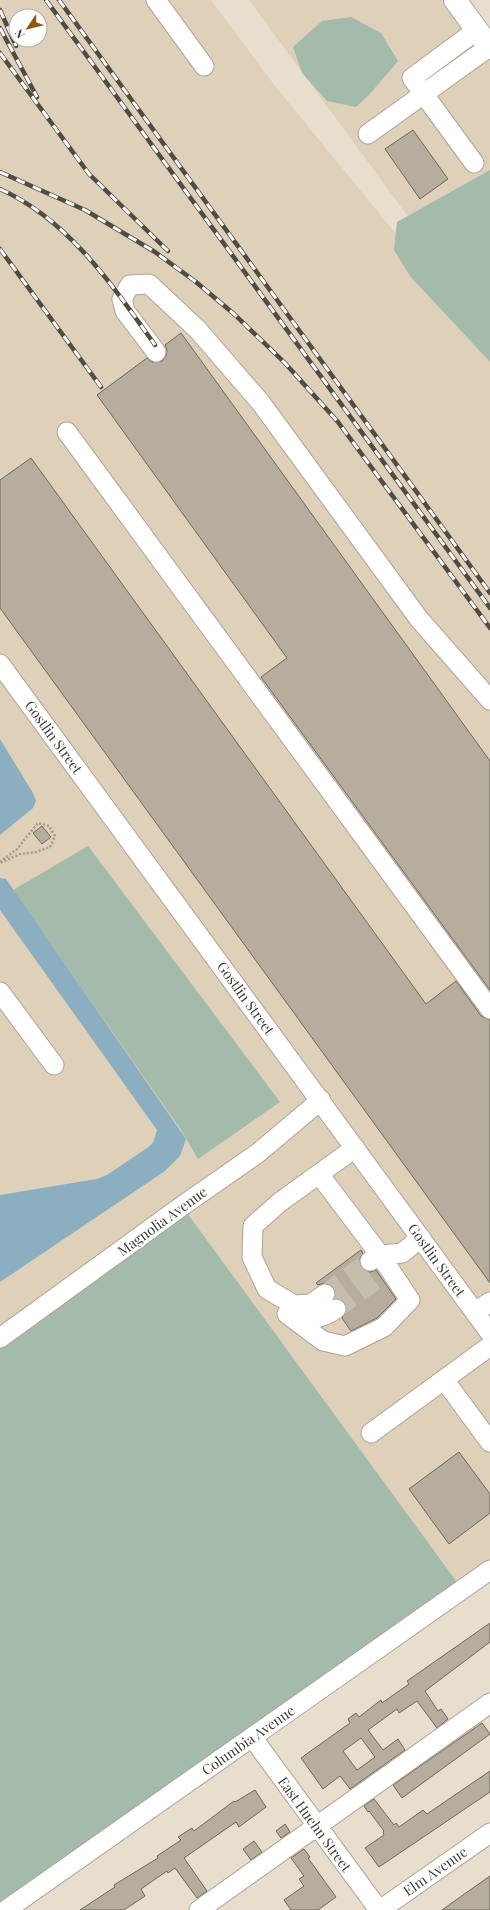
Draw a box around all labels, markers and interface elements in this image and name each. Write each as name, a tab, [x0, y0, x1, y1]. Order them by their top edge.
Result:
north arrow	[8, 8, 48, 48]
text: N	[11, 26, 28, 42]
street label: Gostlin Street	[21, 697, 88, 778]
street label: Gostlin Street	[213, 958, 280, 1039]
street label: Magnolia Avenue	[113, 1182, 211, 1260]
street label: Gostlin Street	[404, 1220, 471, 1301]
street label: Columbia Avenue	[198, 1701, 298, 1779]
street label: East Huehn Street	[274, 1773, 357, 1876]
street label: Elm Avenue	[399, 1842, 471, 1900]

